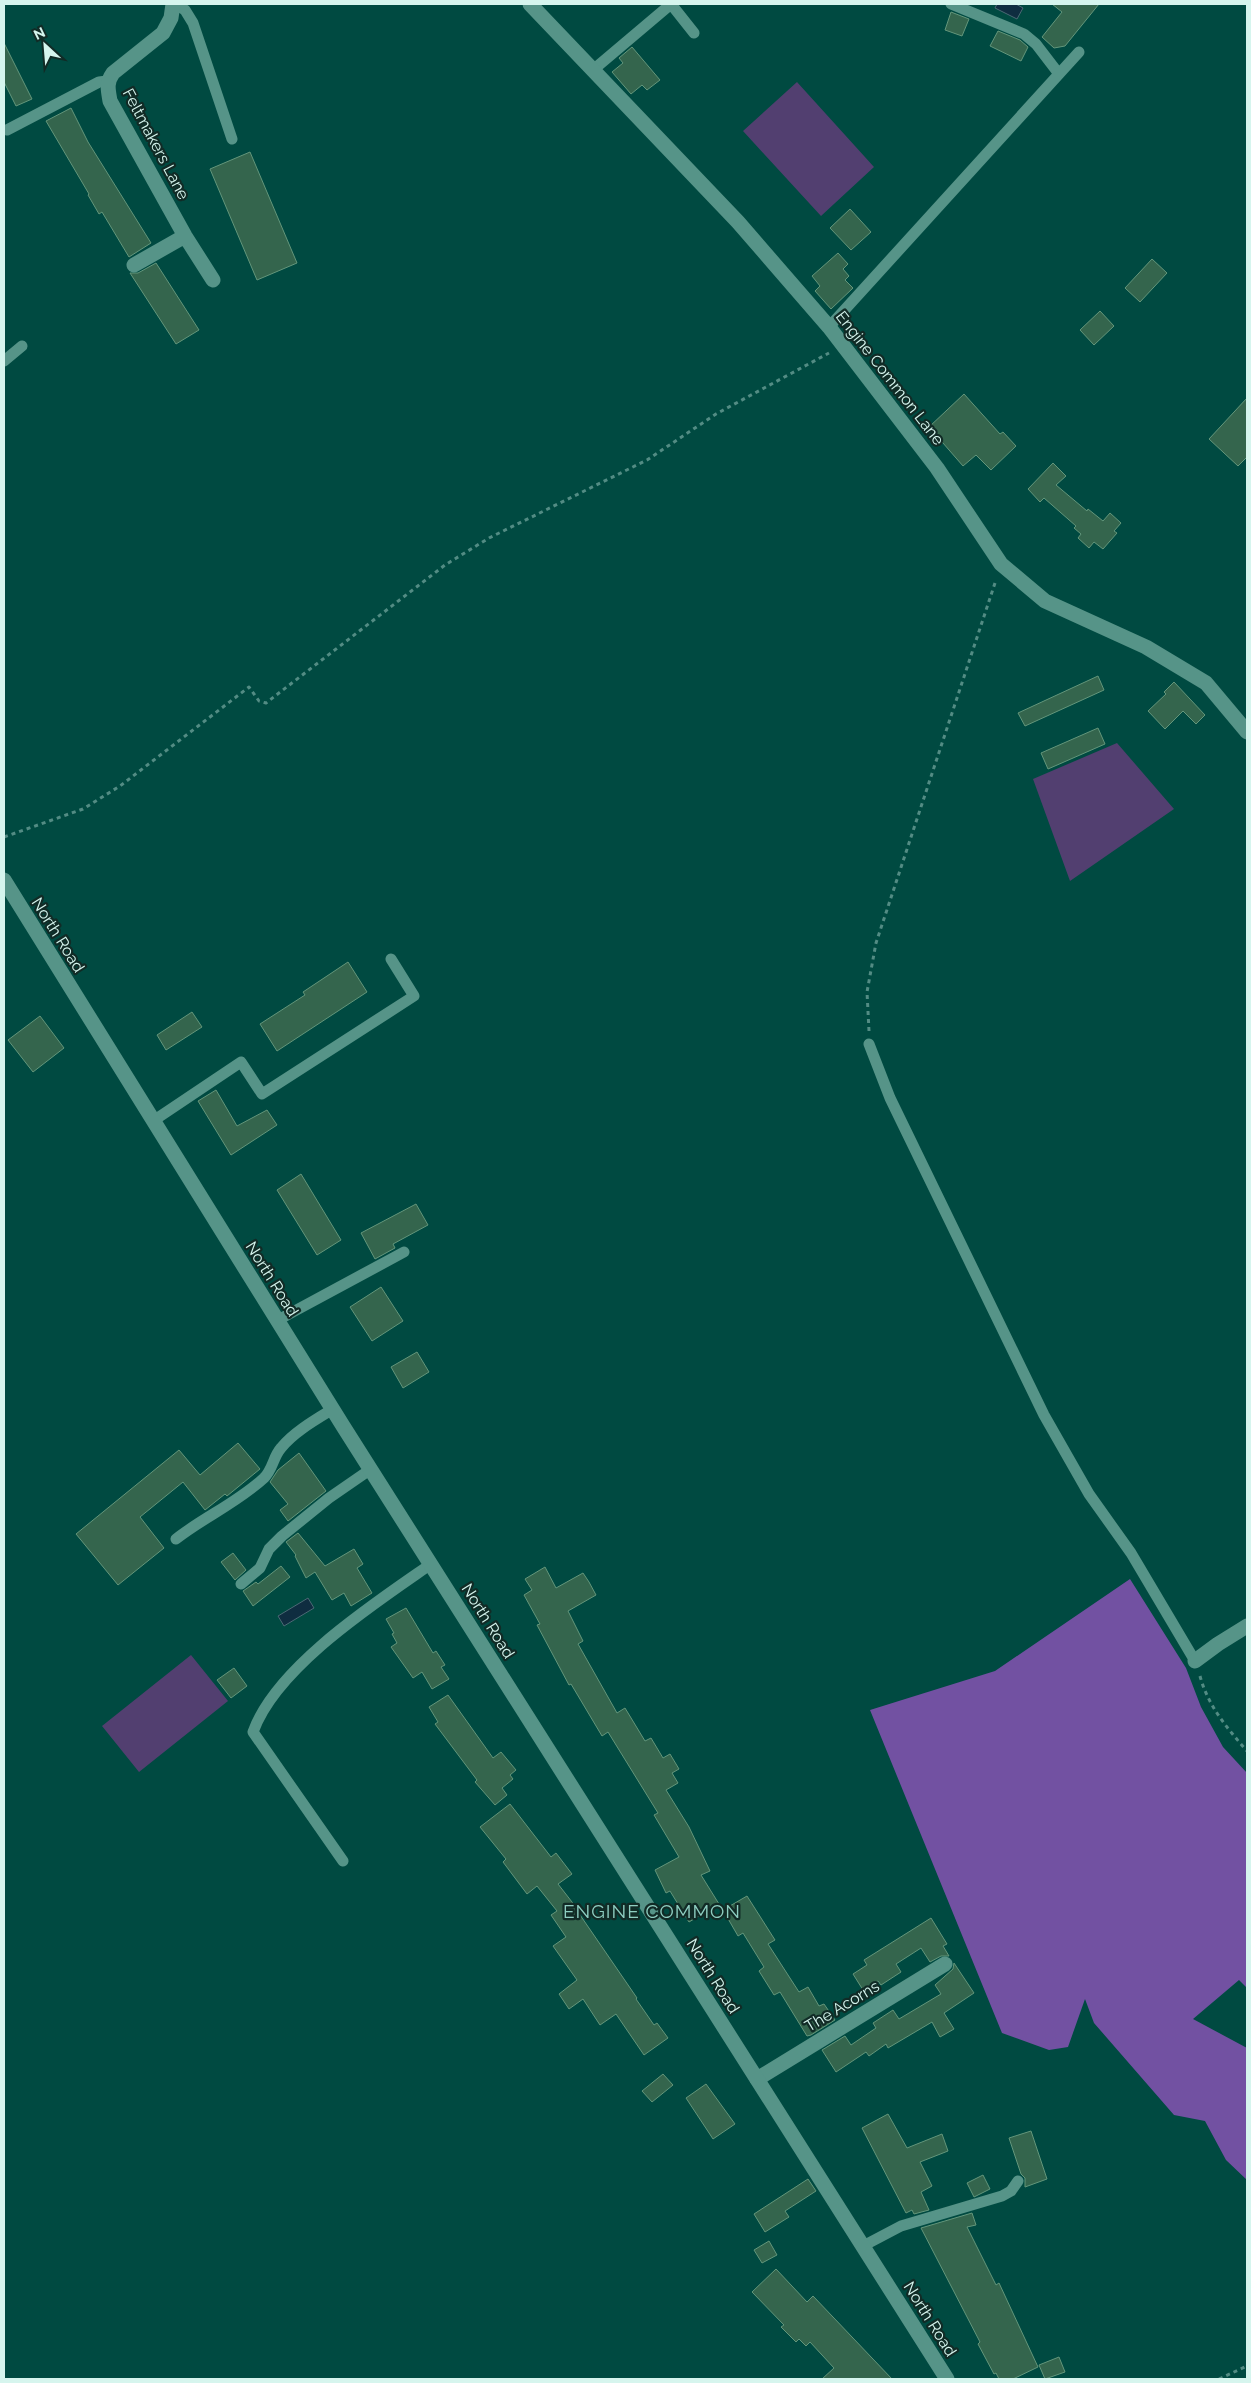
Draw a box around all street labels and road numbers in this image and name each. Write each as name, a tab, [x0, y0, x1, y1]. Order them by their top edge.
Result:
street label: Feltmakers Lane	[119, 85, 193, 203]
street label: Engine Common Lane	[832, 307, 948, 449]
street label: North Road	[28, 894, 88, 976]
street label: North Road	[242, 1238, 302, 1320]
street label: North Road	[458, 1580, 518, 1662]
street label: North Road	[683, 1935, 743, 2017]
street label: The Acorns	[801, 1976, 883, 2036]
street label: North Road	[900, 2278, 960, 2360]

